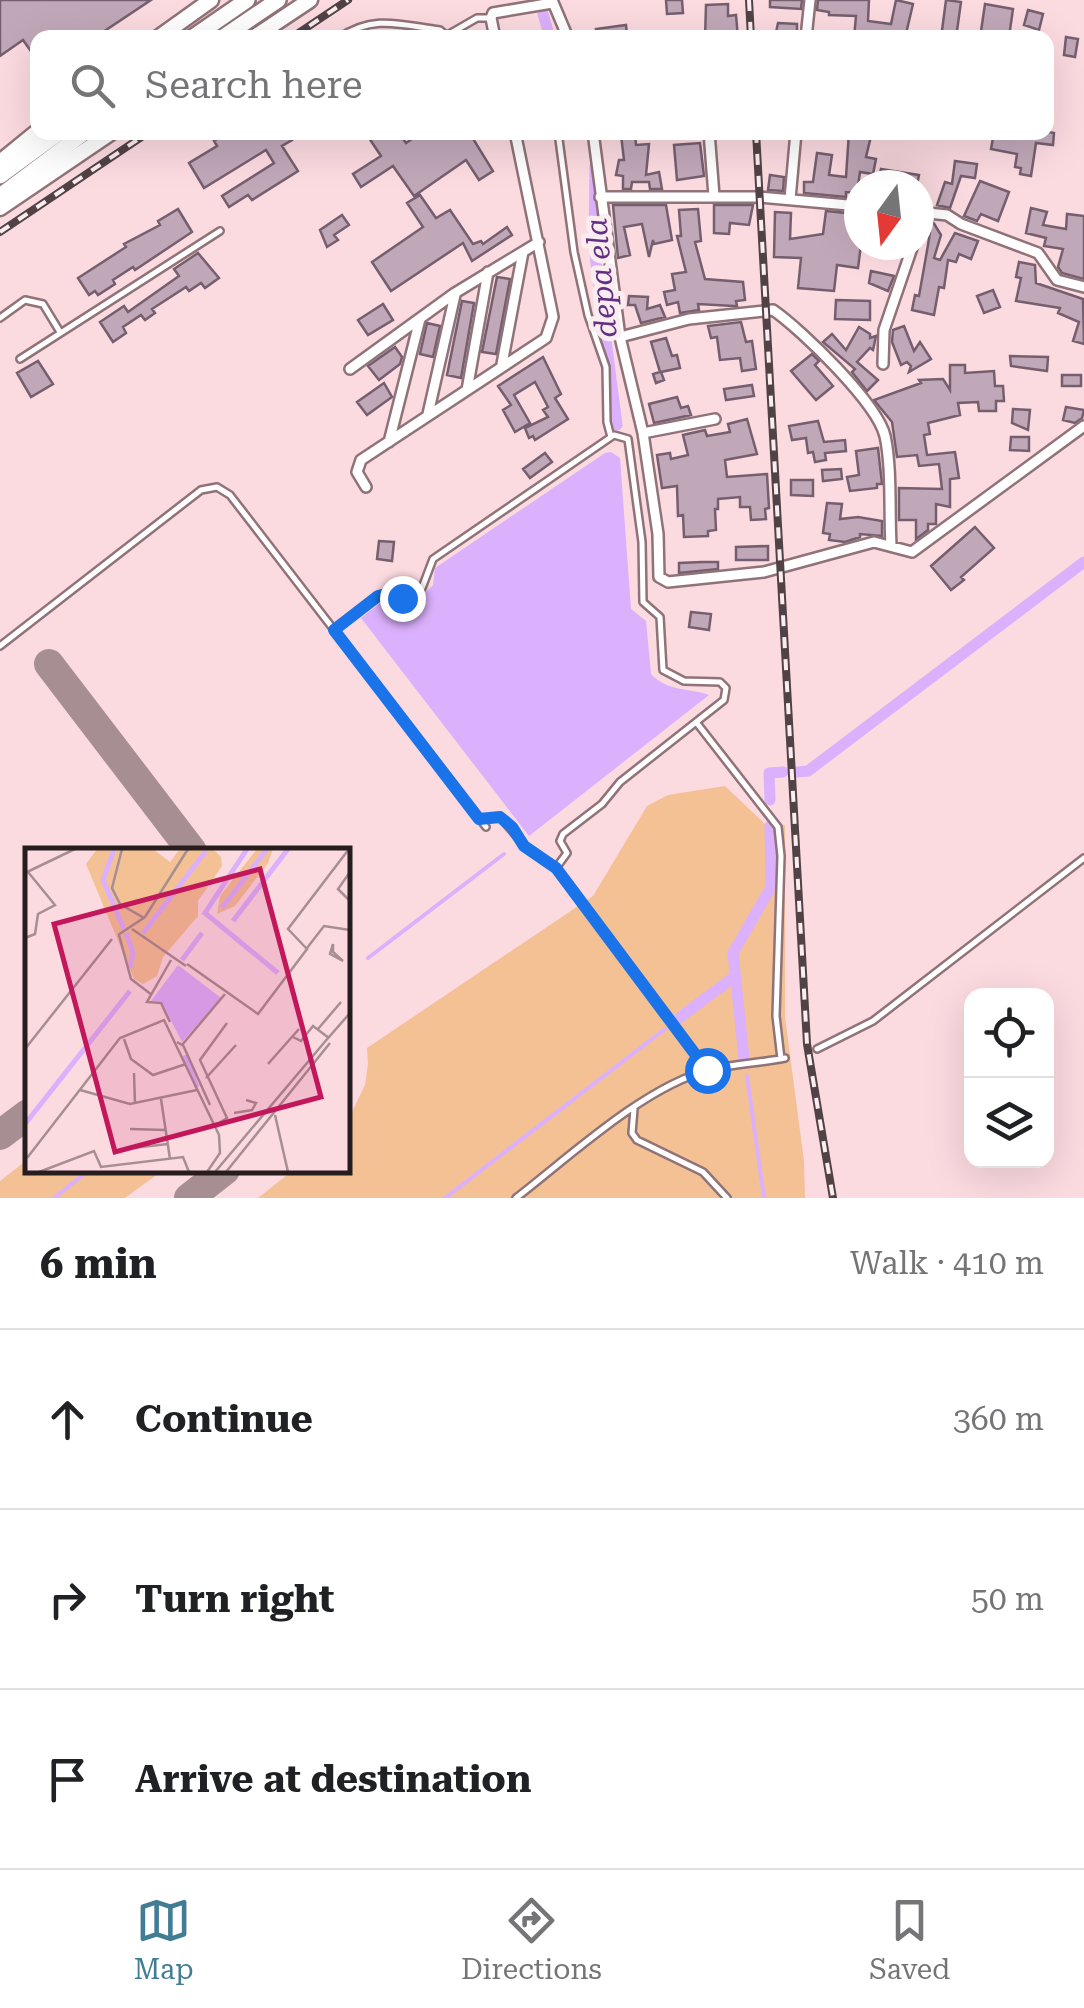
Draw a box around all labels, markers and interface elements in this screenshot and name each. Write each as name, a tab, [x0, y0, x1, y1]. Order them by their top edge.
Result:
search box	[30, 30, 1054, 140]
icon: search	[65, 58, 120, 113]
text: Search here	[145, 63, 363, 107]
north arrow	[844, 170, 934, 260]
water label: depa ela	[578, 217, 624, 339]
route end	[380, 576, 426, 622]
inset map	[25, 848, 350, 1173]
map controls	[964, 988, 1054, 1168]
button: locate	[964, 988, 1054, 1078]
route start	[685, 1048, 731, 1094]
button: layers	[964, 1078, 1054, 1168]
text: 6 min	[40, 1239, 157, 1288]
text: Walk · 410 m	[850, 1244, 1044, 1282]
icon: ahead	[40, 1392, 95, 1447]
text: Continue	[135, 1397, 313, 1441]
text: 360 m	[953, 1400, 1044, 1438]
icon: right	[40, 1572, 95, 1627]
text: Turn right	[135, 1577, 334, 1621]
text: 50 m	[971, 1580, 1044, 1618]
icon: arrive	[40, 1752, 95, 1807]
text: Arrive at destination	[135, 1757, 531, 1801]
tab: Map	[134, 1893, 194, 1986]
tab: Directions	[461, 1893, 602, 1986]
tab: Saved	[869, 1893, 950, 1986]

